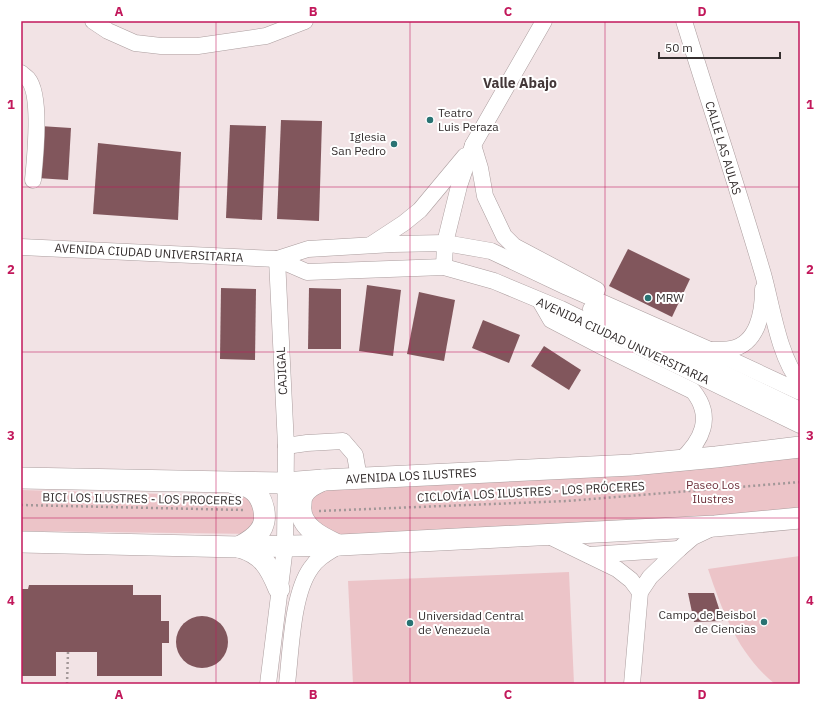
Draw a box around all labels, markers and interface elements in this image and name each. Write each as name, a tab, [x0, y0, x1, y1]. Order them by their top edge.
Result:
text: A	[115, 3, 124, 20]
text: B	[309, 3, 318, 20]
text: C	[504, 3, 513, 20]
text: D	[697, 3, 707, 20]
scale bar	[659, 34, 780, 60]
text: 50 m	[665, 40, 693, 55]
district label: Valle Abajo	[483, 74, 557, 92]
text: 1	[7, 96, 15, 113]
text: 1	[806, 96, 814, 113]
street label: CALLE LAS AULAS	[702, 99, 745, 197]
place label: Teatro Luis Peraza	[438, 105, 499, 134]
marker: Teatro Luis Peraza	[425, 115, 435, 125]
place label: Iglesia San Pedro	[331, 129, 387, 158]
marker: Iglesia San Pedro	[389, 139, 399, 149]
street label: AVENIDA CIUDAD UNIVERSITARIA	[54, 240, 244, 265]
text: 2	[7, 261, 15, 278]
text: 2	[806, 261, 814, 278]
place label: MRW	[656, 290, 684, 305]
marker: MRW	[643, 293, 653, 303]
street label: AVENIDA CIUDAD UNIVERSITARIA	[534, 294, 712, 387]
street label: CAJIGAL	[273, 347, 290, 395]
text: 3	[7, 427, 15, 444]
text: 3	[806, 427, 814, 444]
street label: AVENIDA LOS ILUSTRES	[345, 465, 477, 486]
park label: Paseo Los Ilustres	[686, 477, 740, 506]
street label: CICLOVÍA LOS ILUSTRES - LOS PRÓCERES	[417, 478, 645, 505]
street label: BICI LOS ILUSTRES - LOS PROCERES	[42, 489, 242, 508]
text: 4	[7, 592, 15, 609]
text: 4	[806, 592, 814, 609]
place label: Campo de Beisbol de Ciencias	[659, 607, 756, 636]
place label: Universidad Central de Venezuela	[418, 608, 524, 637]
marker: Campo de Beisbol de Ciencias	[759, 617, 769, 627]
marker: Universidad Central de Venezuela	[405, 618, 415, 628]
text: A	[115, 686, 124, 703]
text: B	[309, 686, 318, 703]
text: C	[504, 686, 513, 703]
text: D	[697, 686, 707, 703]

